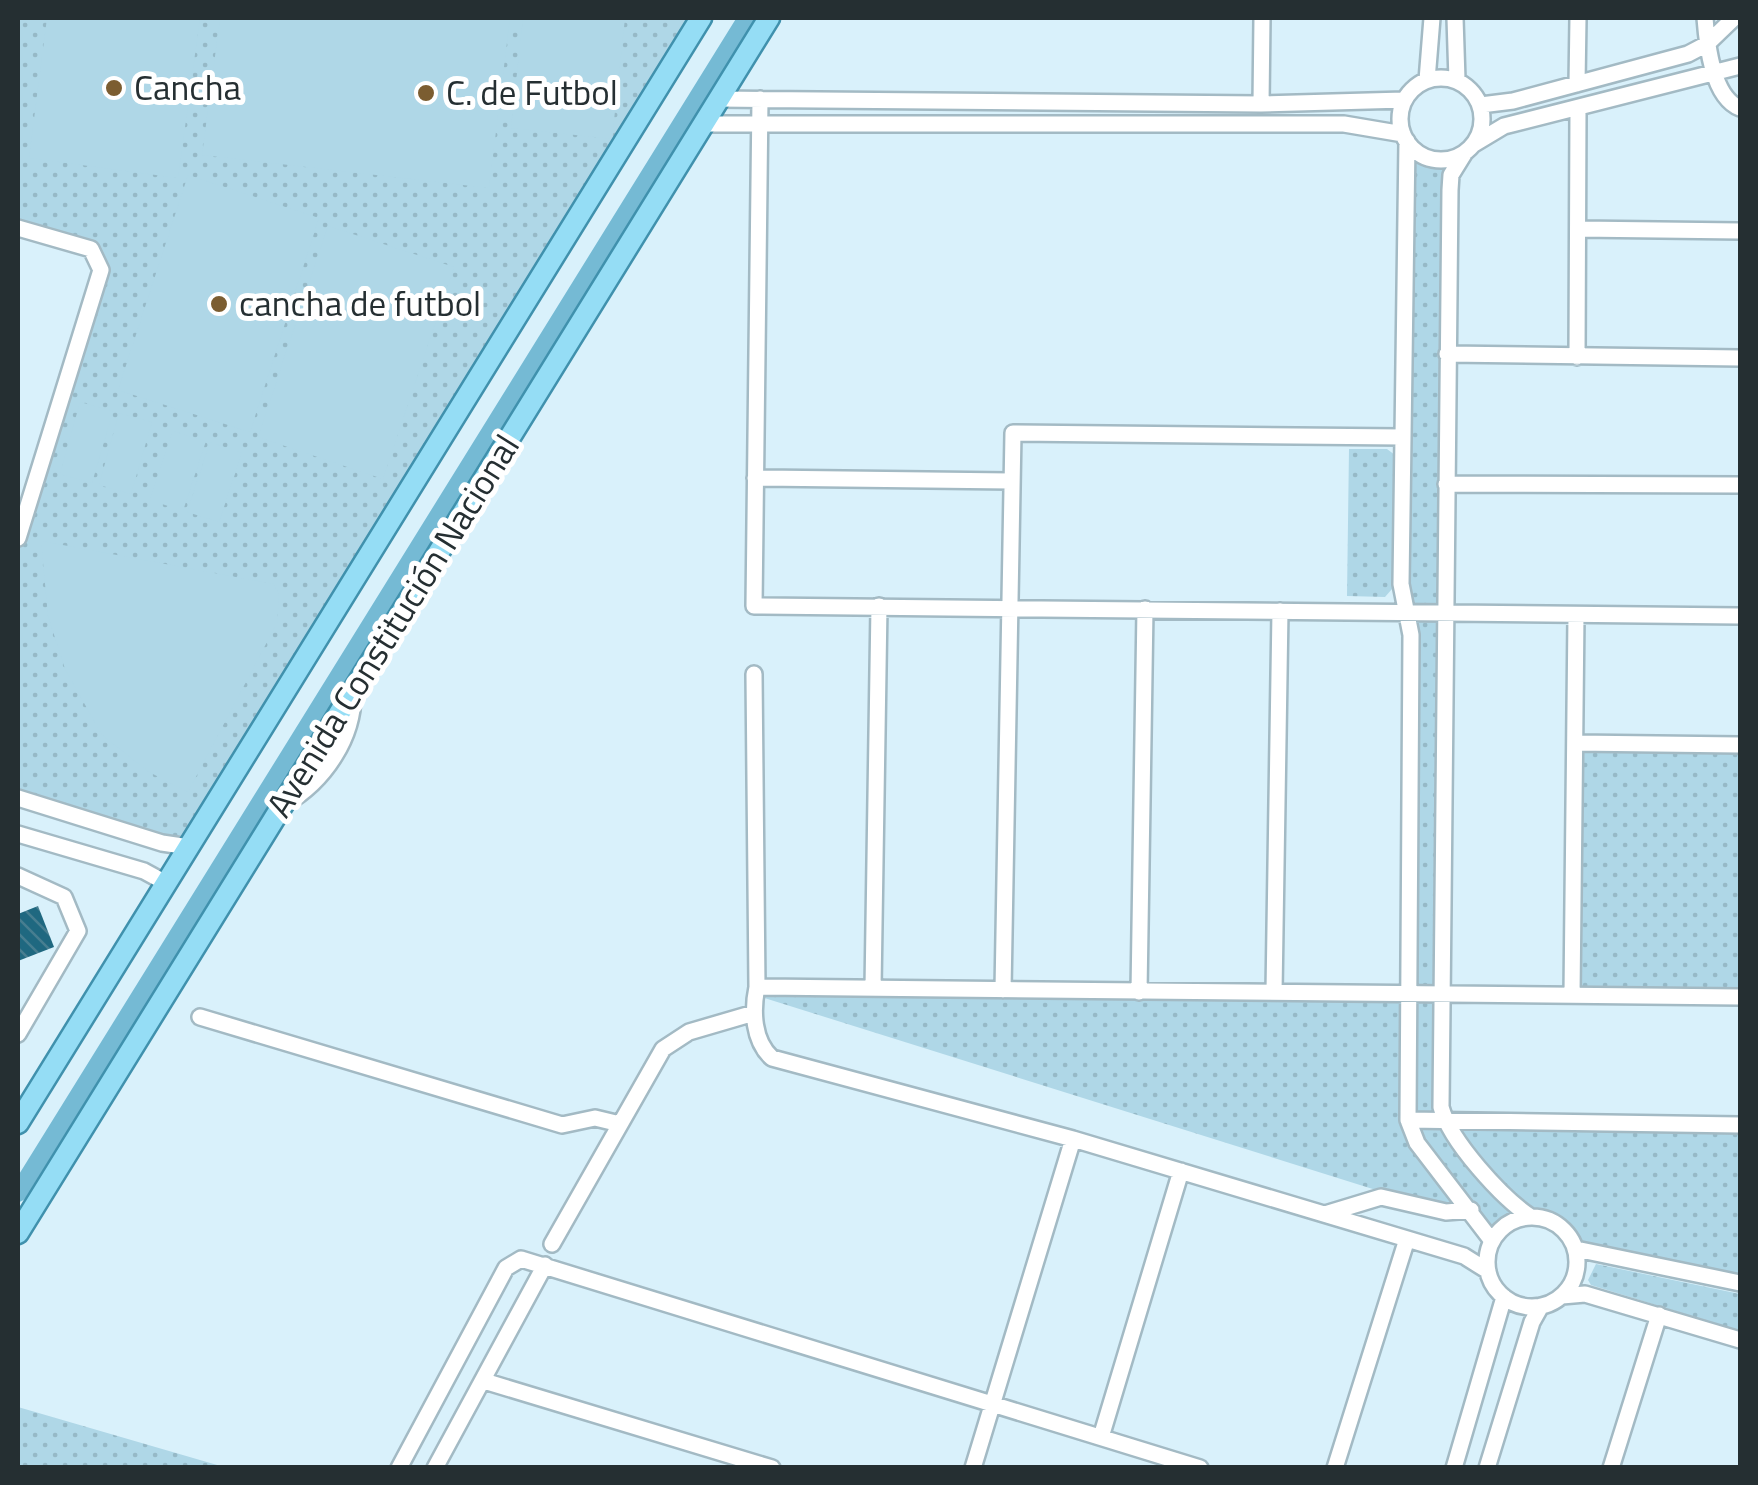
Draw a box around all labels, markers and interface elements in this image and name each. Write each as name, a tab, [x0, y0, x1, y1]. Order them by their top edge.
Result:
place label: Cancha	[134, 60, 241, 114]
place label: C. de Futbol	[446, 65, 618, 119]
marker: Cancha	[103, 77, 125, 99]
marker: C. de Futbol	[415, 82, 437, 104]
place label: cancha de futbol	[239, 276, 481, 330]
marker: cancha de futbol	[208, 293, 230, 315]
street label: Avenida Constitución Nacional	[252, 423, 532, 827]

